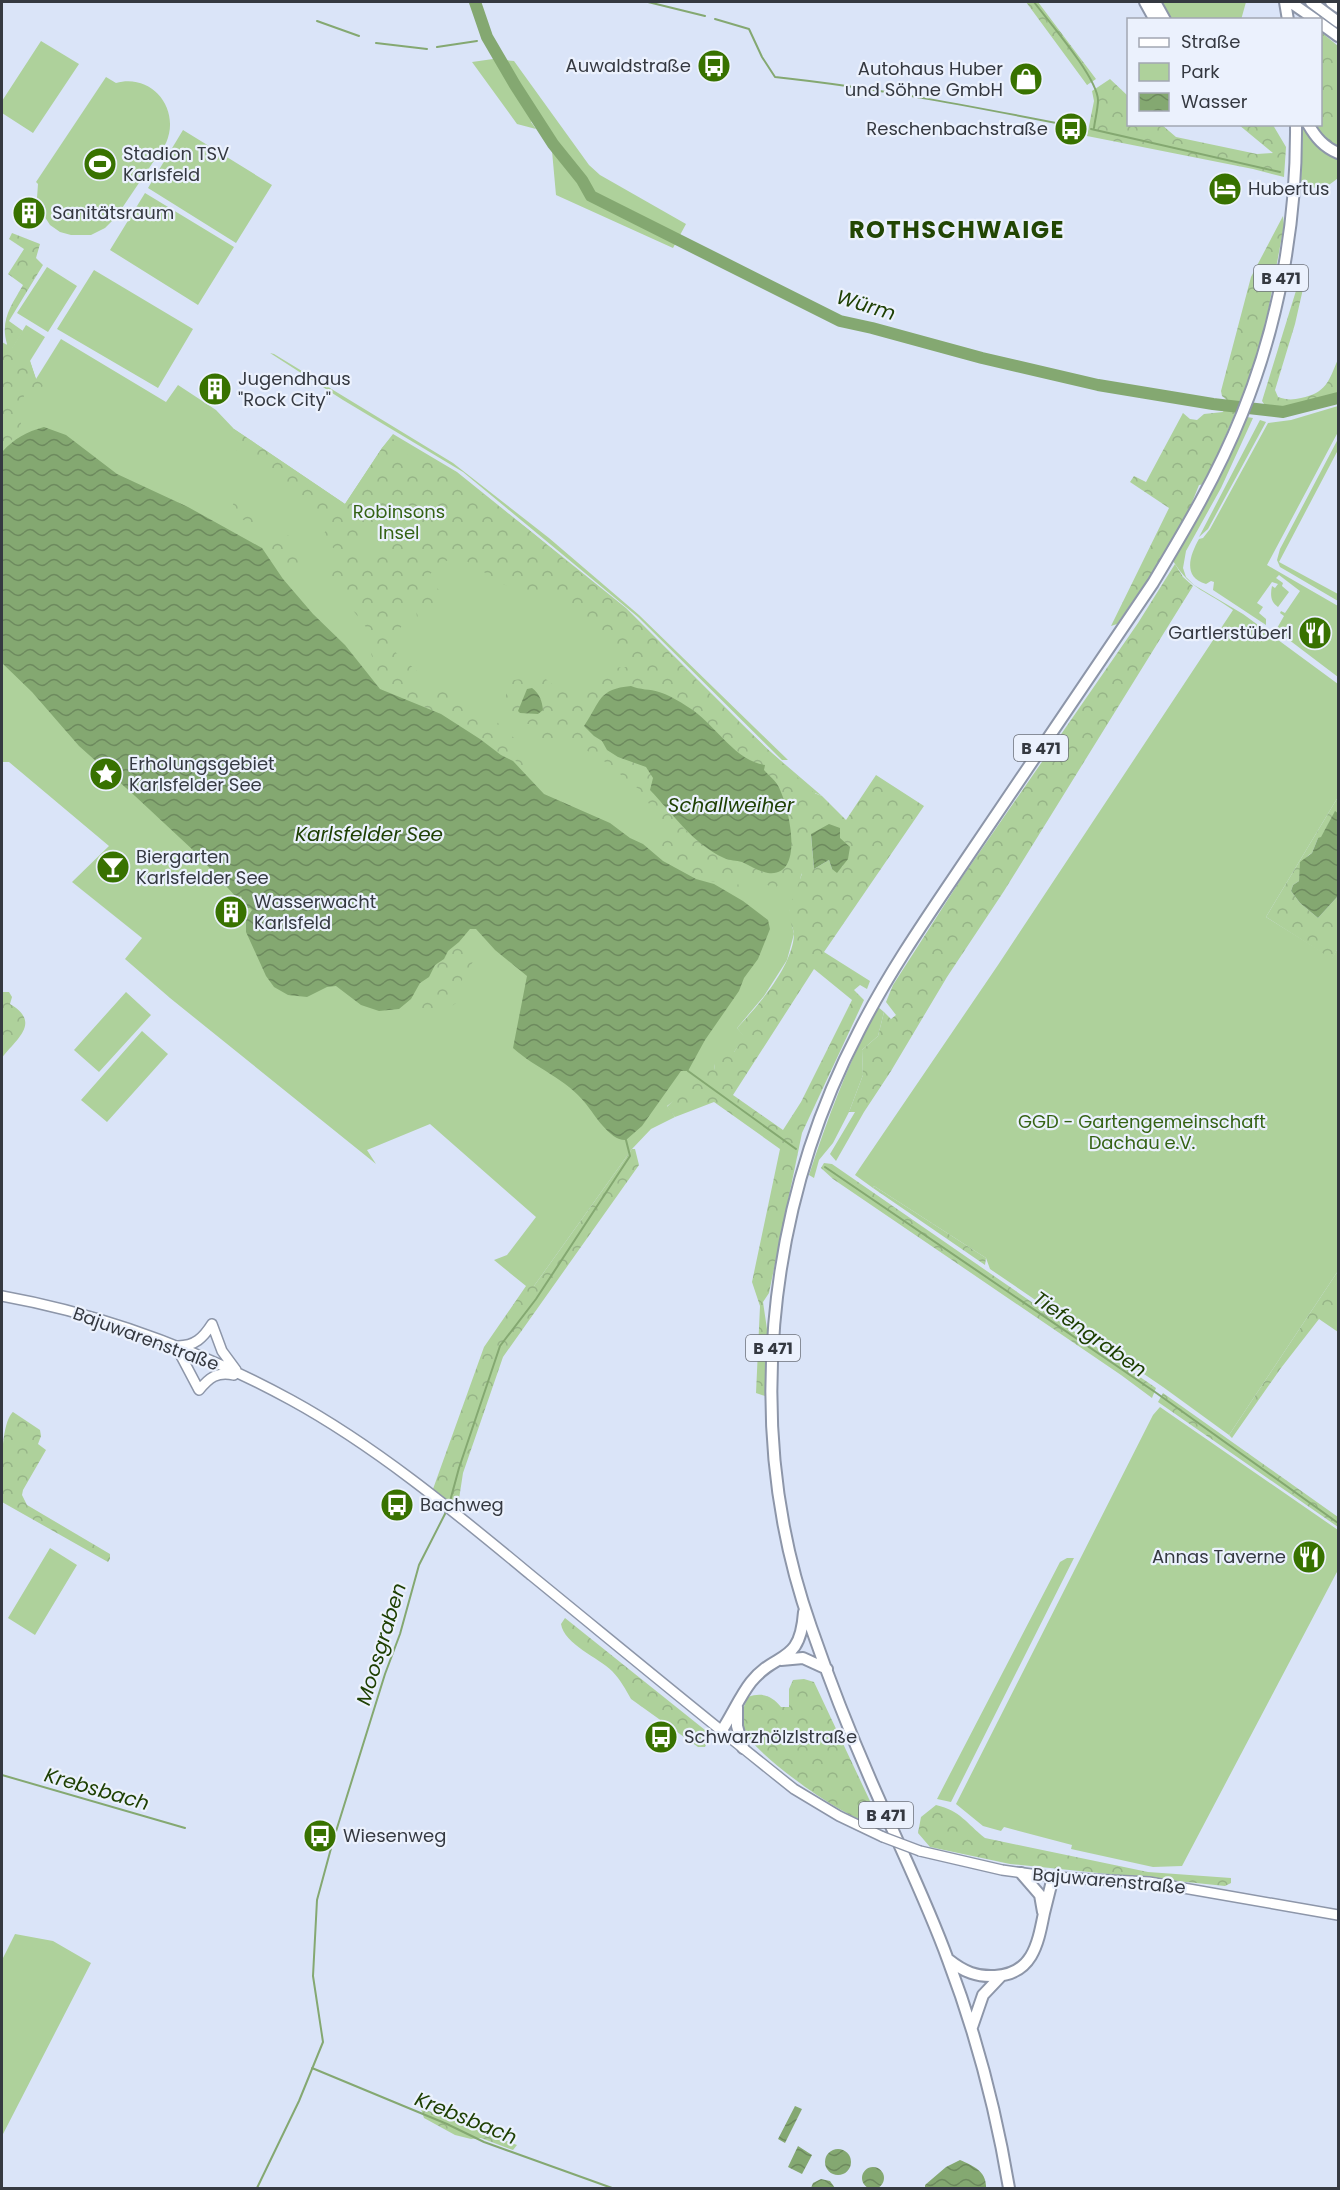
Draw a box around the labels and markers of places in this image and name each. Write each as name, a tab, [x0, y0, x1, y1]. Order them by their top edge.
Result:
bus stop icon: Auwaldstraße	[696, 48, 732, 84]
place label: Auwaldstraße	[566, 53, 691, 78]
place label: Autohaus Huber und Söhne GmbH	[845, 56, 1003, 102]
shop icon: Autohaus Huber und Söhne GmbH	[1008, 61, 1044, 97]
bus stop icon: Reschenbachstraße	[1053, 111, 1089, 147]
place label: Reschenbachstraße	[866, 116, 1048, 141]
place label: Stadion TSV Karlsfeld	[123, 141, 229, 187]
sports icon: Stadion TSV Karlsfeld	[82, 146, 118, 182]
hotel icon: Hubertus	[1207, 171, 1243, 207]
place label: Hubertus	[1248, 176, 1330, 201]
building icon: Sanitätsraum	[11, 195, 47, 231]
place label: Sanitätsraum	[52, 200, 174, 225]
place label: Jugendhaus "Rock City"	[238, 366, 351, 412]
building icon: Jugendhaus "Rock City"	[197, 371, 233, 407]
restaurant icon: Gartlerstüberl	[1297, 615, 1333, 651]
place label: Gartlerstüberl	[1168, 620, 1292, 645]
place label: Erholungsgebiet Karlsfelder See	[129, 751, 275, 797]
place icon: Erholungsgebiet Karlsfelder See	[88, 756, 124, 792]
place label: Biergarten Karlsfelder See	[136, 844, 269, 890]
bar icon: Biergarten Karlsfelder See	[95, 849, 131, 885]
place label: Wasserwacht Karlsfeld	[254, 889, 376, 935]
building icon: Wasserwacht Karlsfeld	[213, 894, 249, 930]
bus stop icon: Bachweg	[379, 1487, 415, 1523]
place label: Bachweg	[420, 1492, 504, 1517]
restaurant icon: Annas Taverne	[1291, 1539, 1327, 1575]
place label: Annas Taverne	[1152, 1544, 1286, 1569]
bus stop icon: Schwarzhölzlstraße	[643, 1719, 679, 1755]
place label: Schwarzhölzlstraße	[684, 1724, 857, 1749]
bus stop icon: Wiesenweg	[302, 1818, 338, 1854]
place label: Wiesenweg	[343, 1823, 446, 1848]

